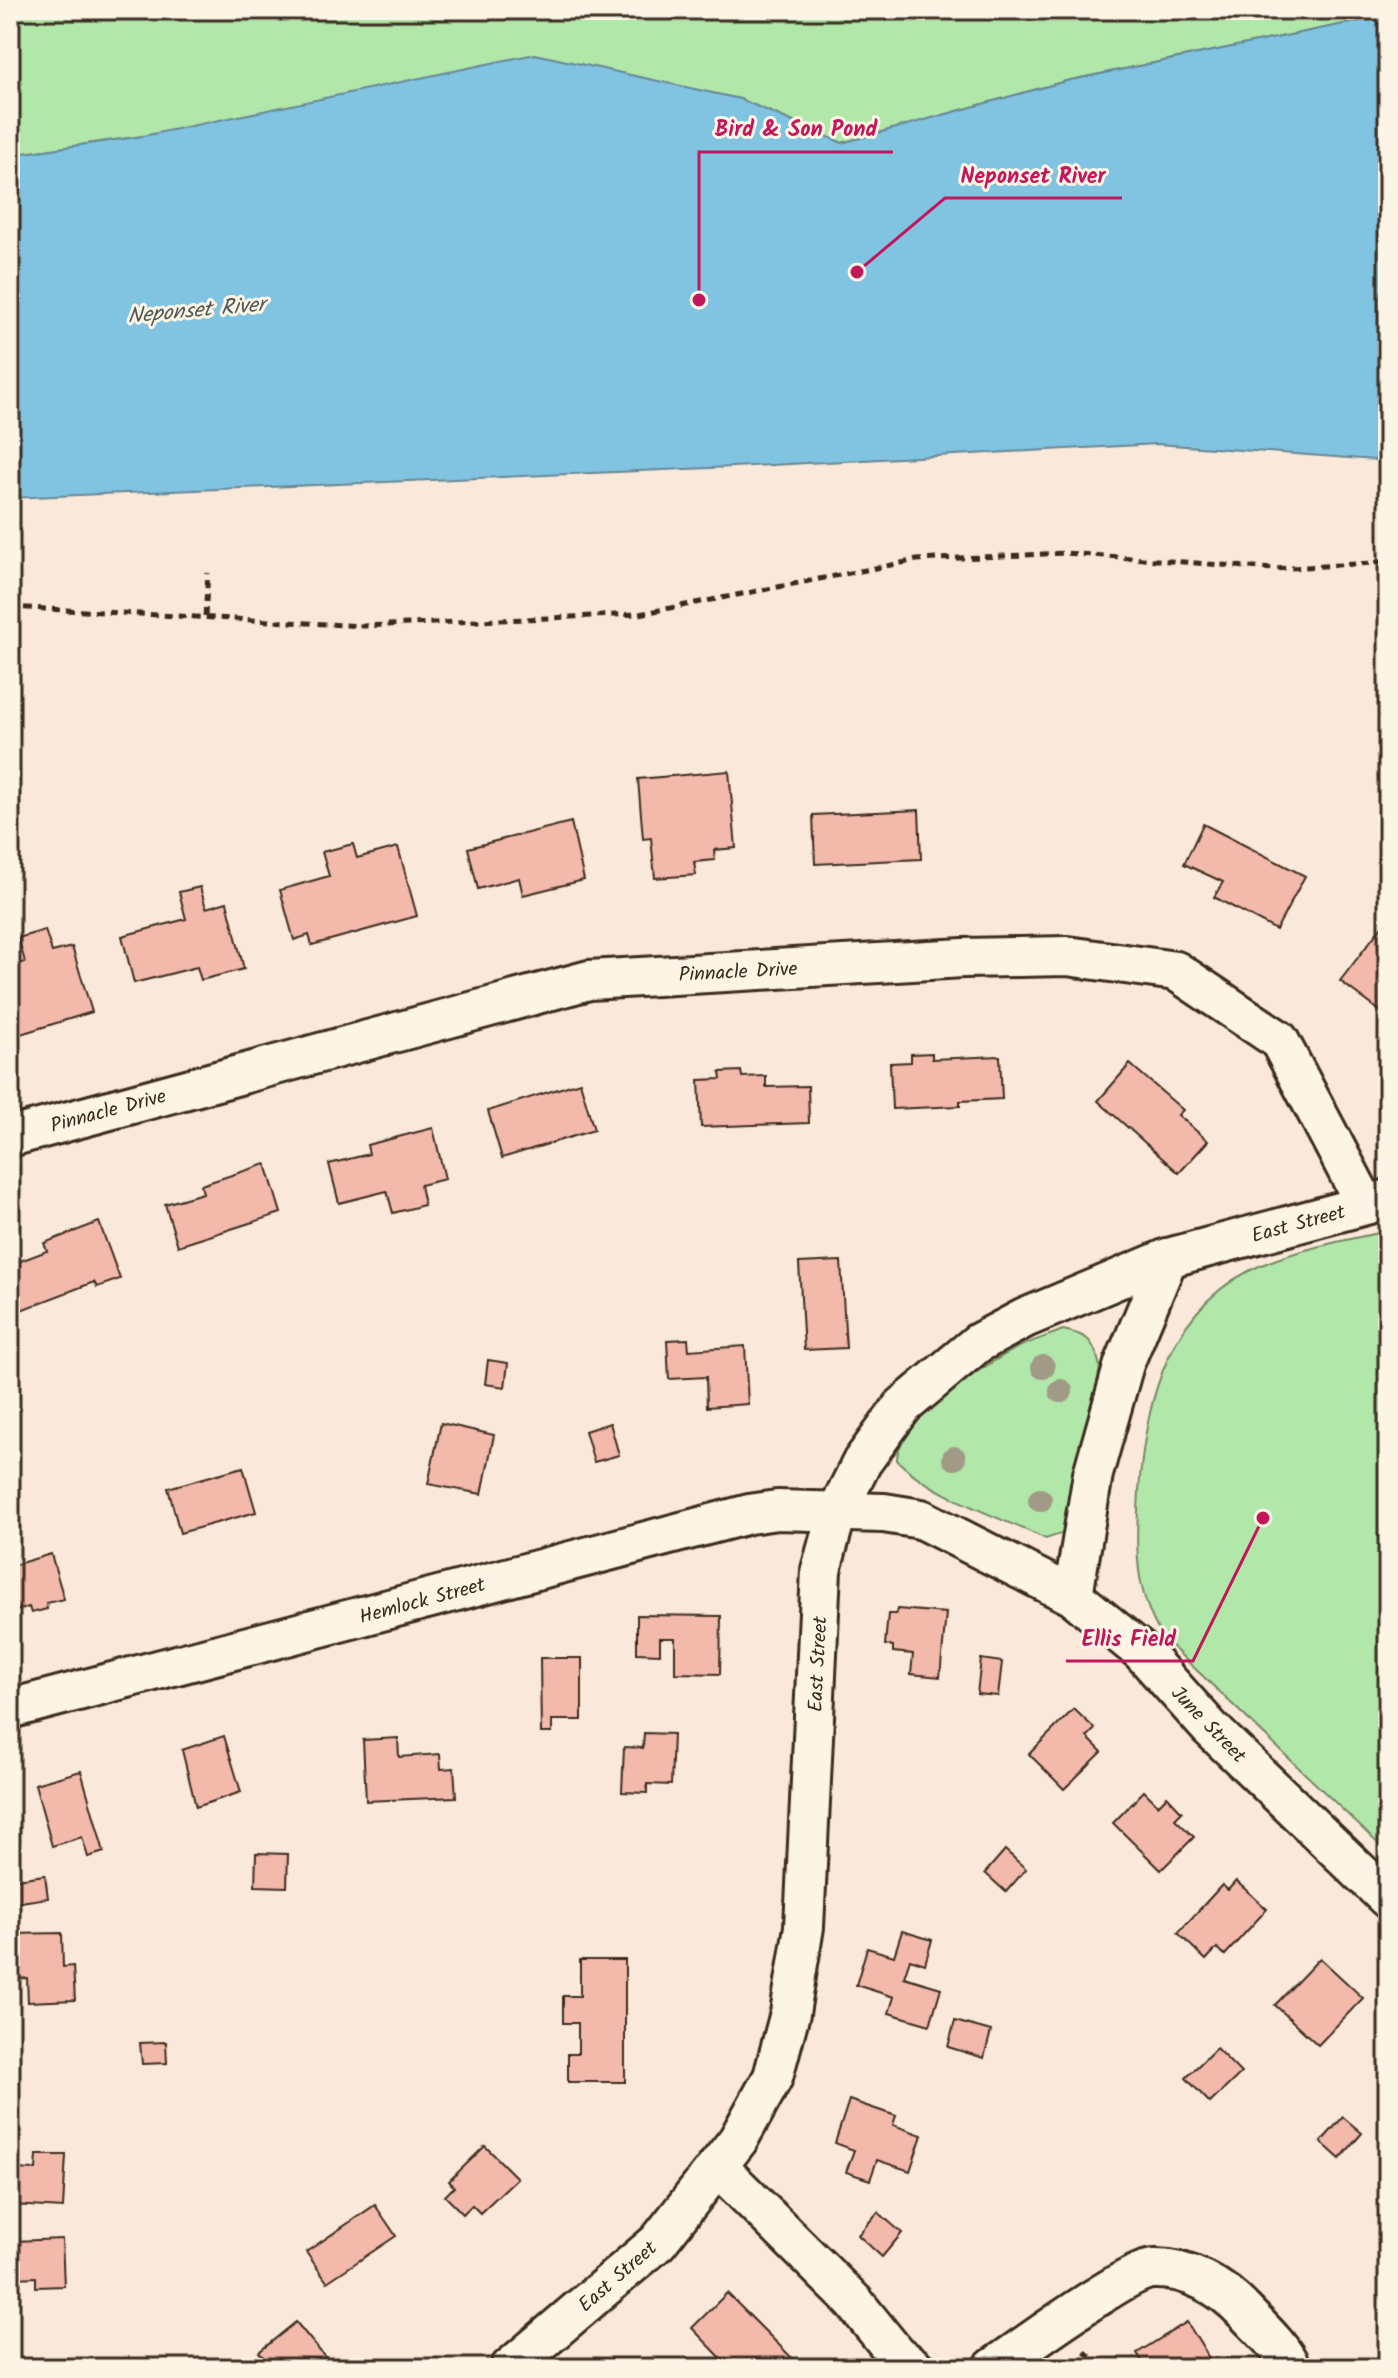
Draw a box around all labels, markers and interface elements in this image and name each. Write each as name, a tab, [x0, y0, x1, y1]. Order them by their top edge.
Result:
callout: Bird & Son Pond	[699, 106, 893, 152]
text: Bird & Son Pond	[715, 113, 878, 148]
callout: Neponset River	[945, 152, 1122, 198]
text: Neponset River	[960, 160, 1107, 195]
water label: Neponset River	[126, 288, 271, 335]
street label: Pinnacle Drive	[678, 954, 798, 992]
street label: Pinnacle Drive	[47, 1081, 170, 1143]
street label: East Street	[1248, 1197, 1349, 1253]
street label: Hemlock Street	[356, 1570, 489, 1634]
street label: East Street	[801, 1615, 838, 1713]
callout: Ellis Field	[1066, 1615, 1193, 1661]
text: Ellis Field	[1082, 1623, 1177, 1658]
street label: June Street	[1162, 1679, 1253, 1772]
street label: East Street	[572, 2234, 665, 2321]

